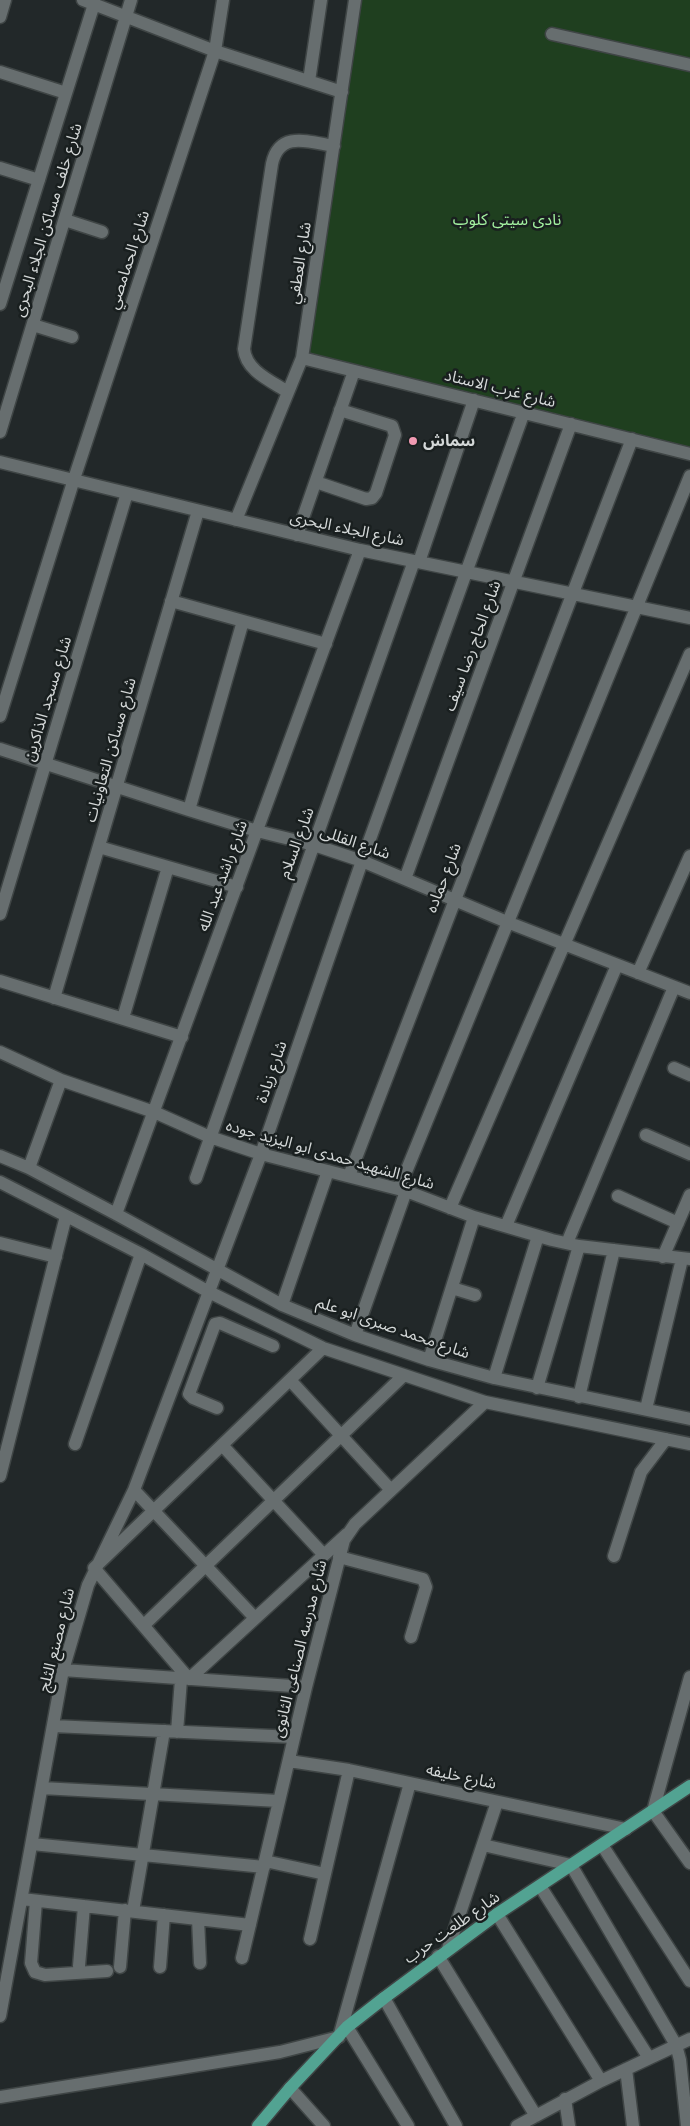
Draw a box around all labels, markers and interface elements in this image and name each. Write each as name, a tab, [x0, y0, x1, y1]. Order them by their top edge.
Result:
street label: شارع خلف مساكن الجلاء البحرى	[9, 121, 87, 319]
street label: شارع الحمامصي	[104, 208, 154, 312]
park label: نادى سيتى كلوب	[453, 210, 561, 230]
street label: شارع العطفي	[284, 221, 316, 305]
street label: شارع غرب الاستاد	[442, 366, 558, 412]
place label: سماش	[423, 431, 475, 451]
marker: سماش	[407, 435, 419, 447]
street label: شارع الجلاء البحرى	[288, 508, 406, 550]
street label: شارع الحاج رضا سيف	[440, 578, 506, 714]
street label: شارع مسجد الذاكرين	[20, 634, 76, 764]
street label: شارع مساكن التعاونيات	[81, 675, 141, 825]
street label: شارع السلام	[275, 805, 319, 881]
street label: شارع راشد عبد الله	[194, 818, 252, 934]
street label: شارع القللى	[317, 822, 393, 864]
street label: شارع حماده	[422, 841, 466, 915]
street label: شارع زيادة	[252, 1038, 292, 1106]
street label: شارع الشهيد حمدى ابو اليزيد جوده	[224, 1116, 436, 1194]
street label: شارع محمد صبرى ابو علم	[314, 1293, 472, 1363]
street label: شارع مدرسه الصناعى الثانوى	[269, 1558, 331, 1740]
street label: شارع مصنع الثلج	[35, 1586, 79, 1694]
street label: شارع خليفه	[424, 1760, 498, 1794]
street label: شارع طلعت حرب	[400, 1888, 504, 1968]

